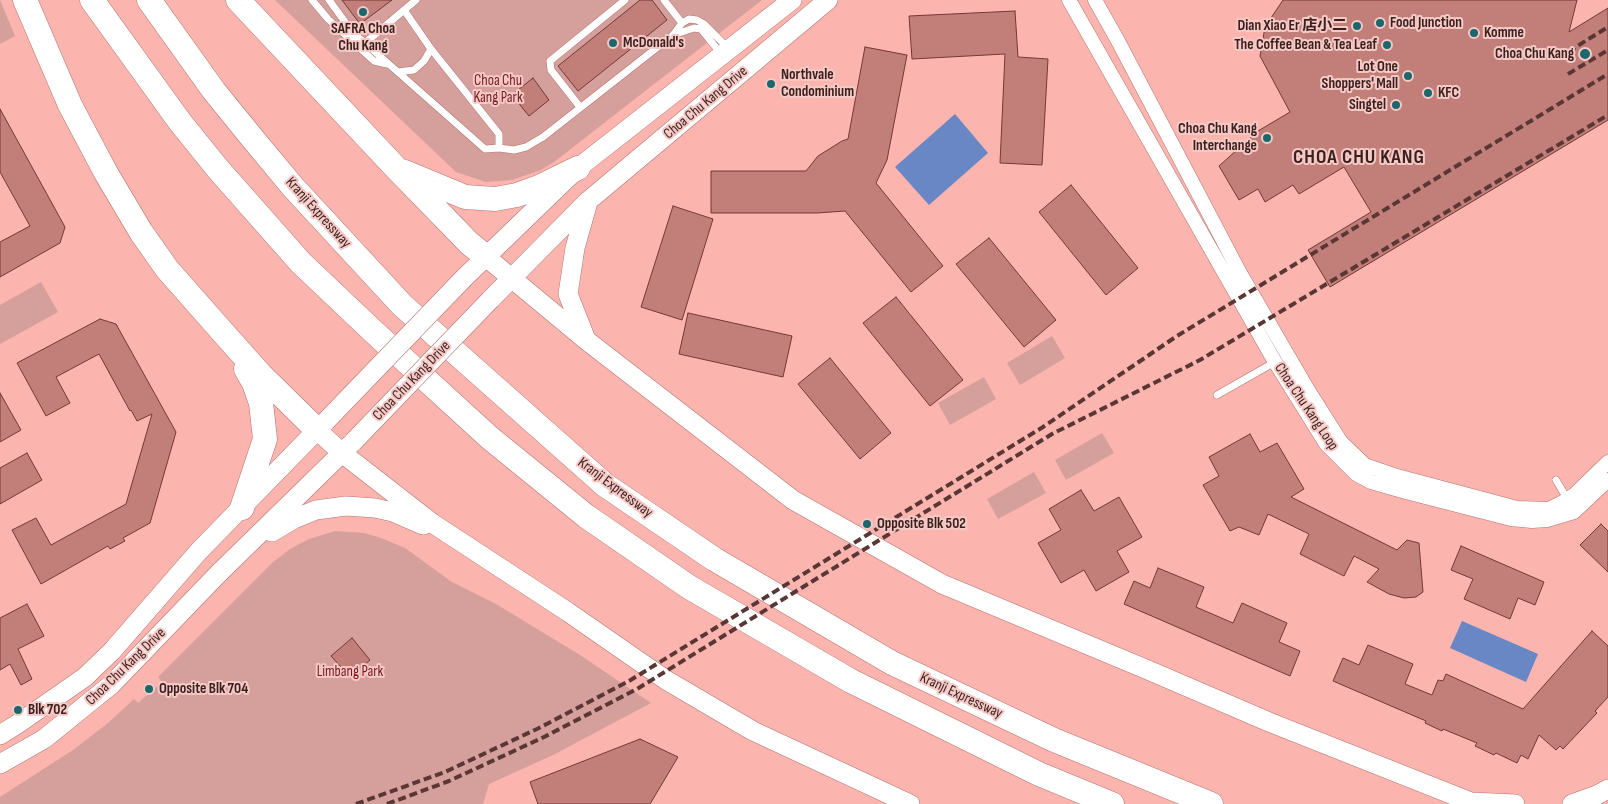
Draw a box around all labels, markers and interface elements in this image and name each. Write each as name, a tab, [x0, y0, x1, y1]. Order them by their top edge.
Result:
marker: SAFRA Choa Chu Kang	[357, 6, 369, 18]
place label: Food Junction	[1390, 14, 1462, 32]
place label: Dian Xiao Er 店小二	[1238, 17, 1347, 35]
marker: Food Junction	[1374, 17, 1386, 29]
place label: SAFRA Choa Chu Kang	[331, 20, 395, 55]
marker: Dian Xiao Er 店小二	[1351, 20, 1363, 32]
place label: Komme	[1484, 24, 1524, 42]
marker: Komme	[1468, 27, 1480, 39]
place label: McDonald's	[623, 34, 684, 52]
place label: The Coffee Bean & Tea Leaf	[1234, 36, 1377, 54]
marker: McDonald's	[607, 37, 619, 49]
marker: The Coffee Bean & Tea Leaf	[1381, 39, 1393, 51]
place label: Choa Chu Kang	[1495, 45, 1574, 63]
marker: Choa Chu Kang	[1578, 47, 1592, 61]
place label: Lot One Shoppers' Mall	[1322, 58, 1398, 93]
street label: Choa Chu Kang Drive	[660, 63, 752, 143]
place label: Northvale Condominium	[781, 66, 854, 101]
marker: Lot One Shoppers' Mall	[1402, 70, 1414, 82]
park label: Choa Chu Kang Park	[473, 72, 523, 107]
marker: Northvale Condominium	[765, 78, 777, 90]
place label: KFC	[1438, 84, 1459, 102]
marker: KFC	[1422, 87, 1434, 99]
place label: Singtel	[1349, 96, 1386, 114]
marker: Singtel	[1390, 99, 1402, 111]
place label: Choa Chu Kang Interchange	[1178, 120, 1257, 155]
marker: Choa Chu Kang Interchange	[1261, 132, 1273, 144]
district label: CHOA CHU KANG	[1291, 146, 1427, 170]
street label: Kranji Expressway	[281, 174, 355, 252]
street label: Choa Chu Kang Drive	[369, 337, 455, 425]
street label: Choa Chu Kang Loop	[1270, 360, 1342, 454]
street label: Kranji Expressway	[574, 454, 656, 522]
place label: Opposite Blk 502	[877, 515, 966, 533]
marker: Opposite Blk 502	[861, 518, 873, 530]
street label: Choa Chu Kang Drive	[82, 624, 170, 710]
park label: Limbang Park	[317, 663, 383, 681]
street label: Kranji Expressway	[917, 669, 1005, 723]
place label: Opposite Blk 704	[159, 680, 248, 698]
marker: Opposite Blk 704	[143, 683, 155, 695]
place label: Blk 702	[28, 701, 67, 719]
marker: Blk 702	[12, 704, 24, 716]

